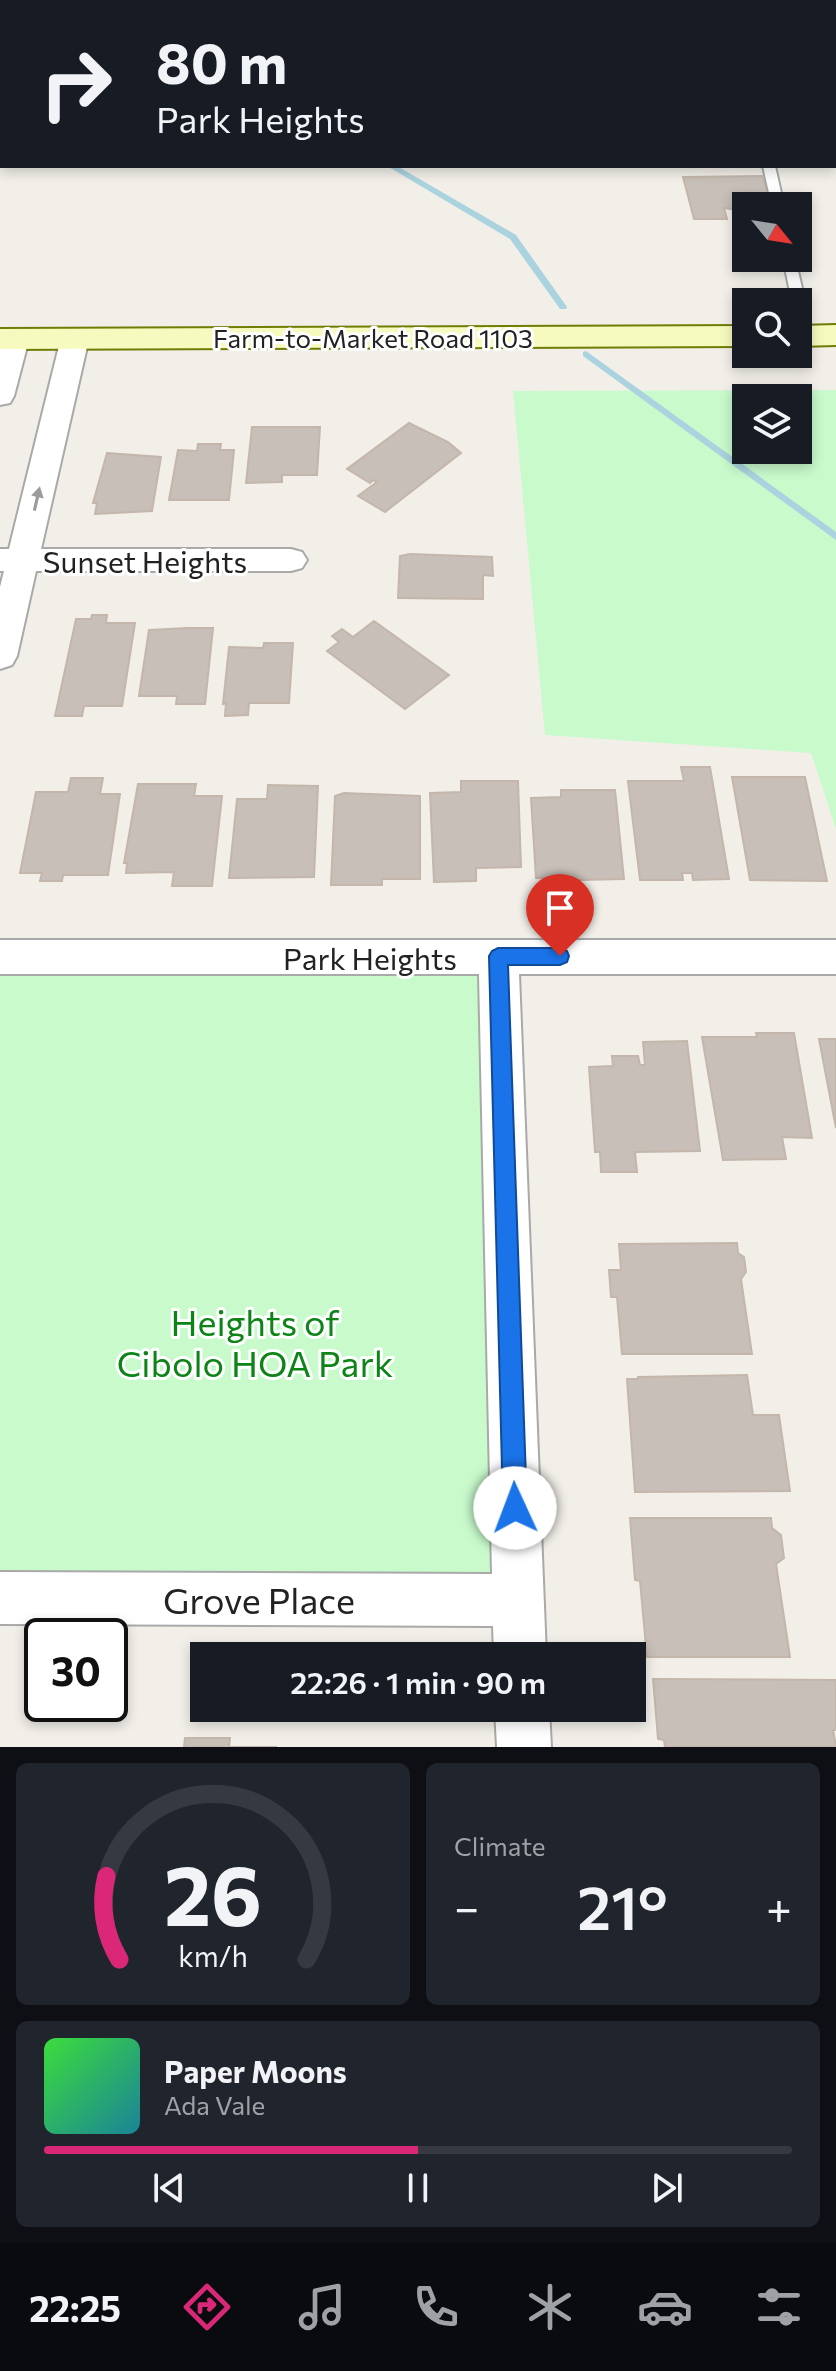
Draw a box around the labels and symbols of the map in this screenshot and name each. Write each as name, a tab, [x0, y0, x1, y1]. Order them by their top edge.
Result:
north arrow	[732, 192, 812, 272]
street label: Farm-to-Market Road 1103	[213, 322, 533, 353]
one-way arrow	[31, 486, 44, 511]
street label: Sunset Heights	[43, 542, 247, 579]
pin	[526, 874, 594, 956]
street label: Park Heights	[283, 939, 457, 976]
park label: Heights of Cibolo HOA Park	[117, 1299, 393, 1384]
position arrow	[473, 1466, 557, 1550]
street label: Grove Place	[163, 1577, 355, 1621]
speed limit sign: 30	[24, 1618, 128, 1722]

